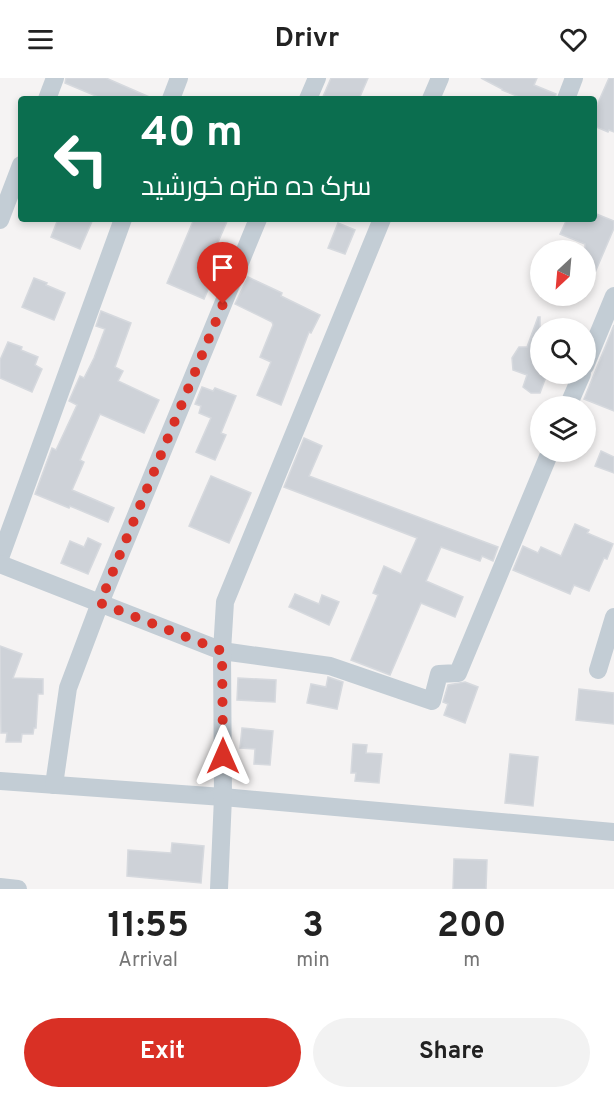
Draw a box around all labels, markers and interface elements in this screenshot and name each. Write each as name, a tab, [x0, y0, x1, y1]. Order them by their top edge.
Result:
text: Drivr	[275, 22, 339, 56]
icon: menu	[24, 23, 57, 56]
icon: heart	[557, 23, 590, 56]
text: 40 m	[141, 108, 243, 161]
icon: left	[42, 120, 120, 198]
text: سرک ده متره خورشید	[141, 171, 372, 205]
north arrow	[530, 240, 596, 306]
map controls	[530, 240, 596, 462]
pin	[197, 242, 248, 304]
icon: arrive	[206, 251, 239, 284]
button: search	[530, 318, 596, 384]
button: layers	[530, 396, 596, 462]
position arrow	[191, 724, 255, 788]
text: 11:55	[107, 904, 189, 950]
text: 3	[302, 904, 324, 950]
text: 200	[437, 904, 507, 950]
text: Arrival	[118, 948, 178, 974]
text: min	[296, 948, 330, 974]
text: m	[463, 948, 480, 974]
button: Exit	[24, 1018, 301, 1087]
button: Share	[313, 1018, 590, 1087]

